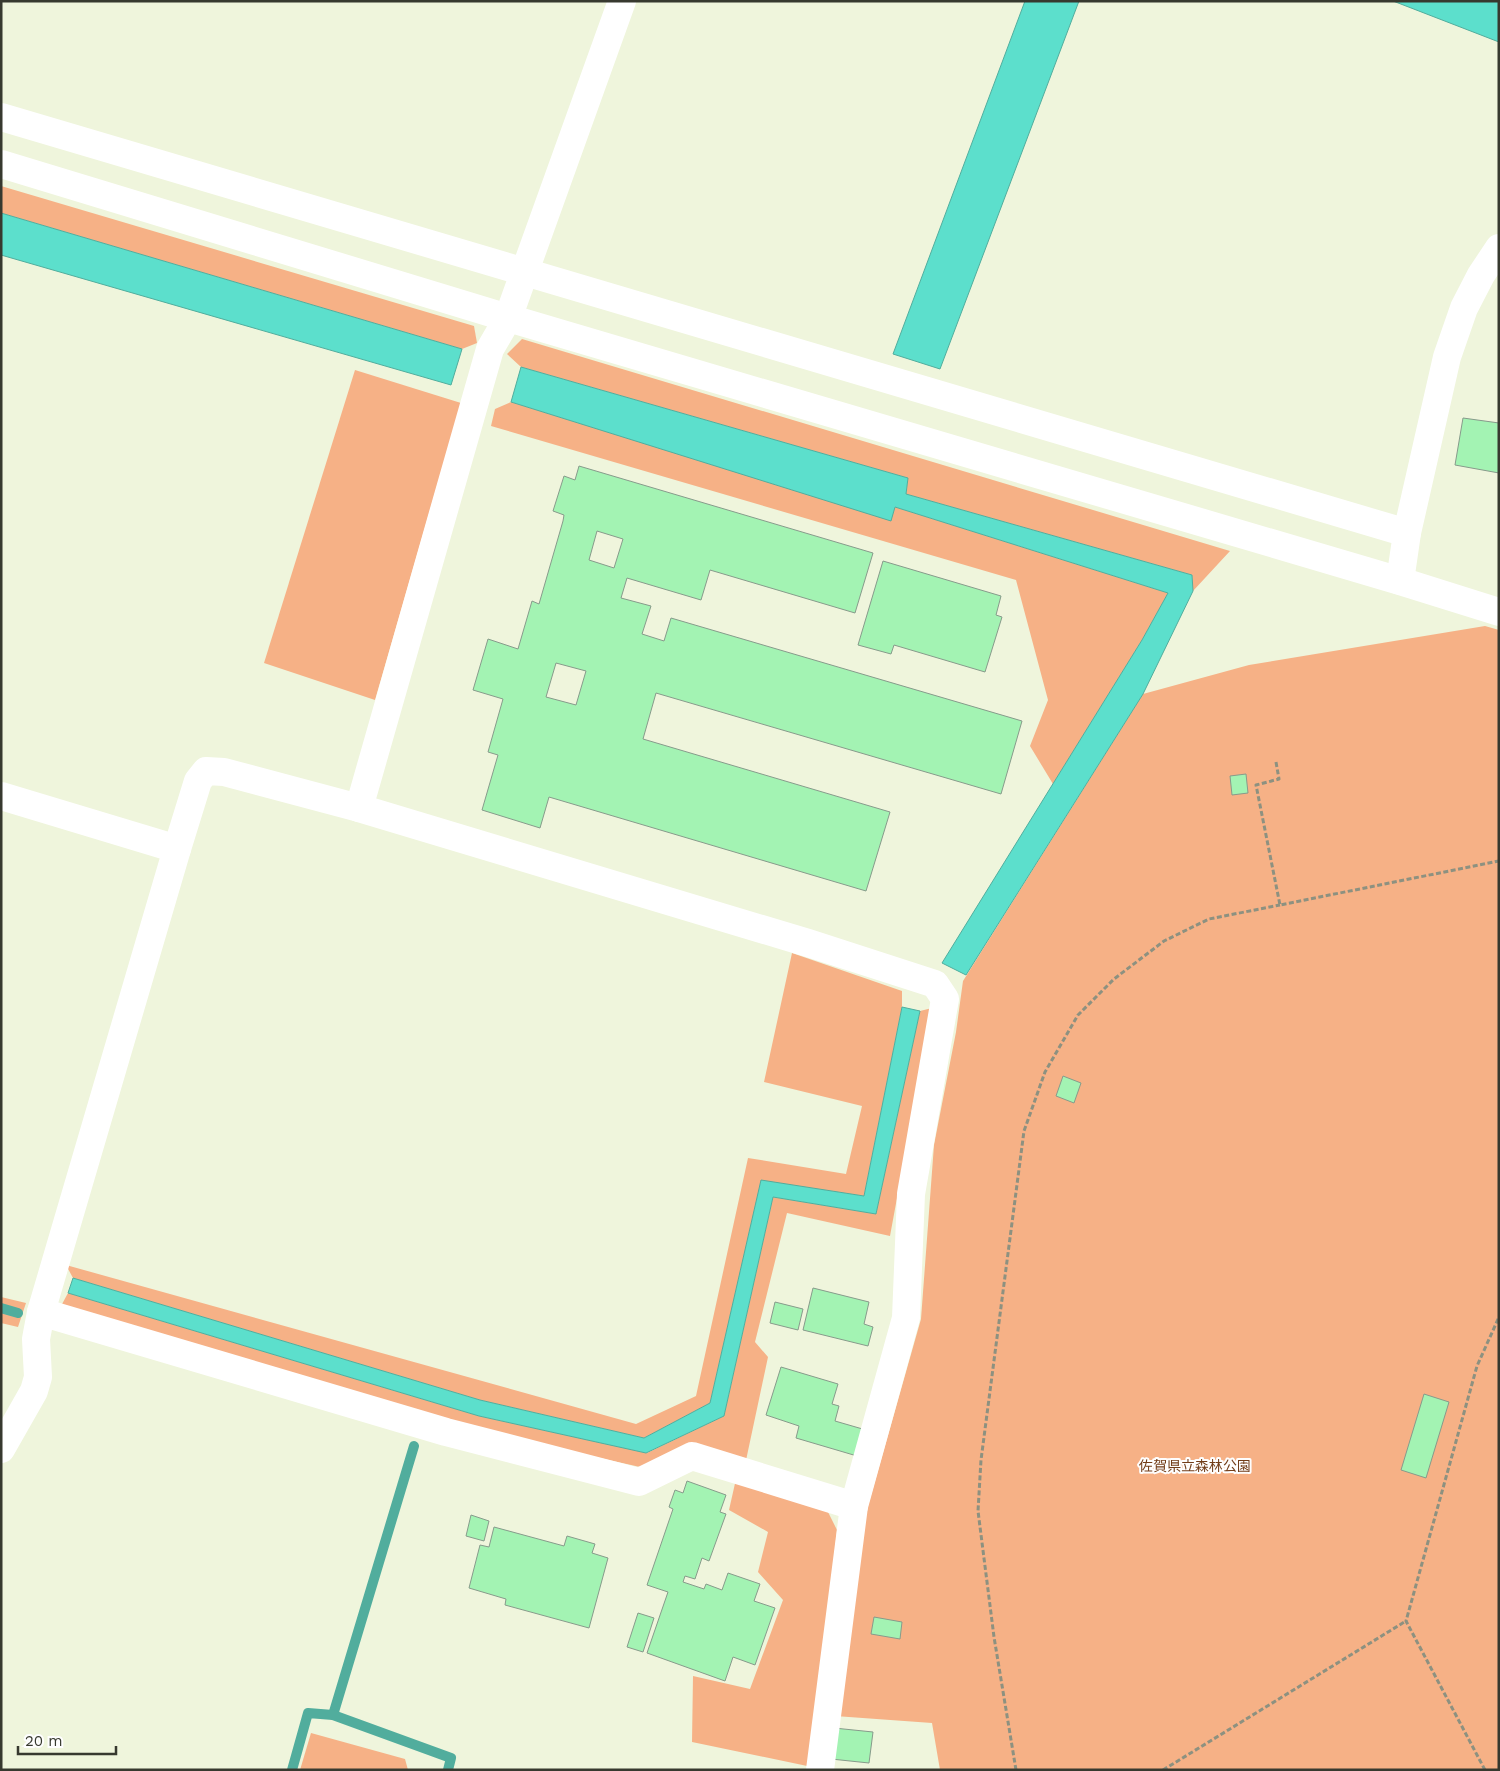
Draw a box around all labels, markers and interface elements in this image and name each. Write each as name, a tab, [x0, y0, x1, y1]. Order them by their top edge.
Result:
park label: 佐賀県立森林公園	[1139, 1458, 1251, 1474]
scale bar	[18, 1724, 115, 1756]
text: 20 m	[25, 1732, 63, 1750]

